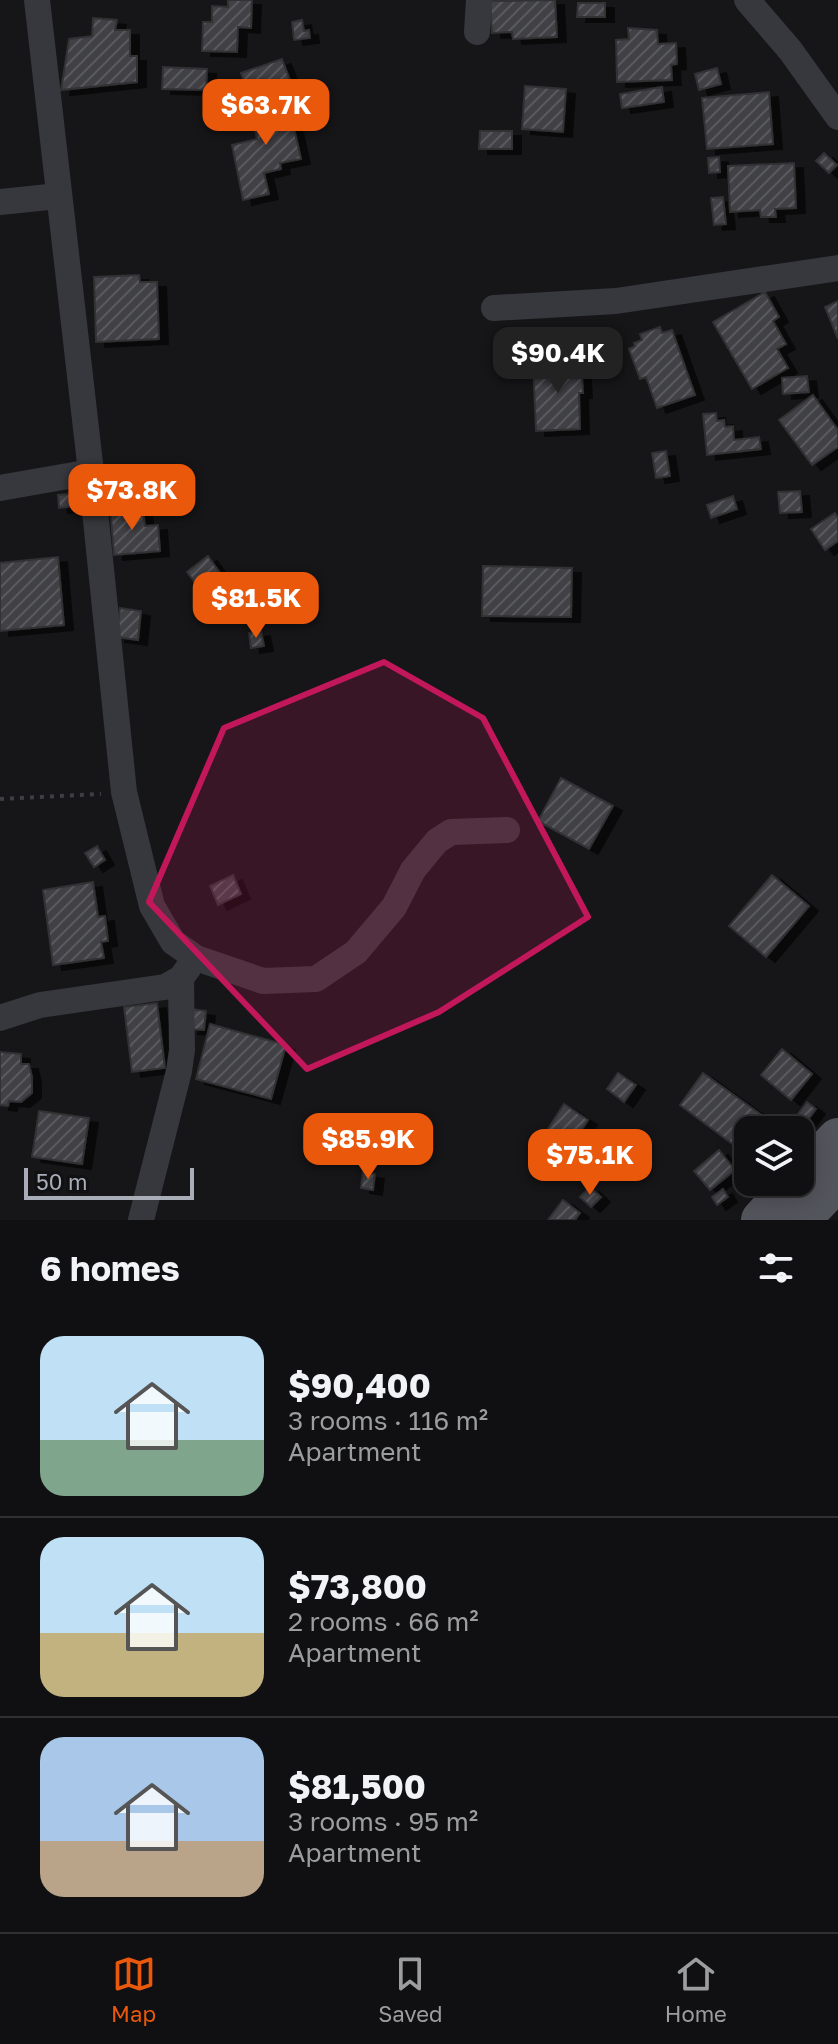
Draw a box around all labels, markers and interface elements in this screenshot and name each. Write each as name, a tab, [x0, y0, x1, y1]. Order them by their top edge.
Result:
pin: $63.7K	[201, 79, 331, 147]
text: $63.7K	[220, 89, 312, 120]
pin: $90.4K	[493, 327, 623, 395]
text: $90.4K	[511, 337, 605, 368]
pin: $73.8K	[67, 464, 197, 532]
text: $73.8K	[86, 474, 178, 505]
pin: $81.5K	[191, 572, 321, 640]
text: $81.5K	[211, 582, 301, 613]
pin: $85.9K	[303, 1113, 433, 1181]
map controls	[734, 1116, 814, 1196]
button: layers	[734, 1116, 814, 1196]
text: $85.9K	[321, 1123, 415, 1154]
pin: $75.1K	[525, 1129, 655, 1197]
text: $75.1K	[546, 1139, 634, 1170]
scale bar	[24, 1164, 194, 1200]
text: 50 m	[36, 1168, 87, 1195]
icon: filters	[754, 1246, 798, 1290]
text: 6 homes	[40, 1248, 180, 1288]
text: $90,400	[288, 1365, 431, 1405]
icon: home	[104, 1368, 200, 1464]
text: 3 rooms · 116 m²	[288, 1405, 488, 1436]
text: Apartment	[288, 1436, 421, 1467]
text: $73,800	[288, 1566, 427, 1606]
icon: home	[104, 1569, 200, 1665]
text: 2 rooms · 66 m²	[288, 1606, 479, 1637]
text: Apartment	[288, 1637, 421, 1668]
text: $81,500	[288, 1766, 426, 1806]
icon: home	[104, 1769, 200, 1865]
text: 3 rooms · 95 m²	[288, 1806, 478, 1837]
text: Apartment	[288, 1837, 421, 1868]
tab: Map	[111, 1952, 156, 2027]
tab: Saved	[378, 1952, 442, 2027]
tab: Home	[665, 1952, 727, 2027]

